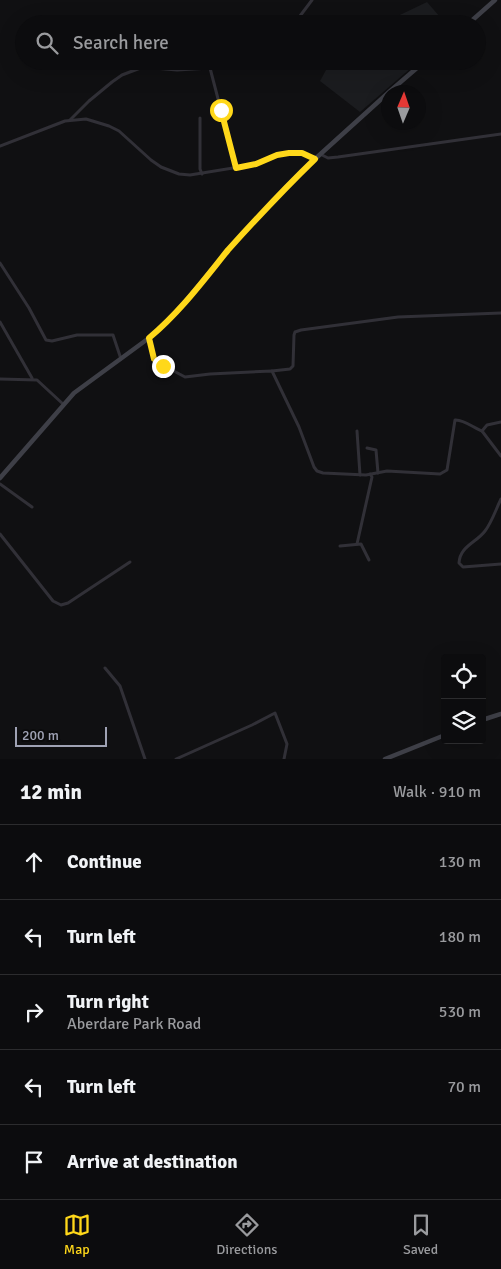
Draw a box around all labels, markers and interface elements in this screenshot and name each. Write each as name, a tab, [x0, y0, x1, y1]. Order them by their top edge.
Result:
search box	[15, 15, 486, 70]
icon: search	[33, 29, 61, 57]
text: Search here	[73, 31, 169, 55]
north arrow	[381, 85, 426, 130]
route start	[210, 99, 233, 122]
route end	[152, 355, 175, 378]
map controls	[441, 654, 486, 744]
button: locate	[441, 654, 486, 699]
button: layers	[441, 699, 486, 744]
scale bar	[15, 724, 108, 747]
text: 200 m	[22, 727, 59, 744]
text: 12 min	[20, 779, 82, 805]
text: Walk · 910 m	[393, 782, 481, 802]
icon: ahead	[20, 848, 48, 876]
text: Continue	[67, 850, 142, 874]
text: 130 m	[439, 852, 481, 872]
icon: left	[20, 923, 48, 951]
text: Turn left	[67, 925, 136, 949]
text: 180 m	[439, 927, 481, 947]
text: Turn right	[67, 990, 149, 1014]
icon: right	[20, 998, 48, 1026]
text: 530 m	[439, 1002, 481, 1022]
text: Aberdare Park Road	[67, 1014, 201, 1034]
icon: left	[20, 1073, 48, 1101]
text: Turn left	[67, 1075, 136, 1099]
text: 70 m	[447, 1077, 481, 1097]
icon: arrive	[20, 1148, 48, 1176]
text: Arrive at destination	[67, 1150, 238, 1174]
tab: Map	[63, 1211, 91, 1258]
tab: Directions	[216, 1211, 277, 1258]
tab: Saved	[403, 1211, 438, 1258]

